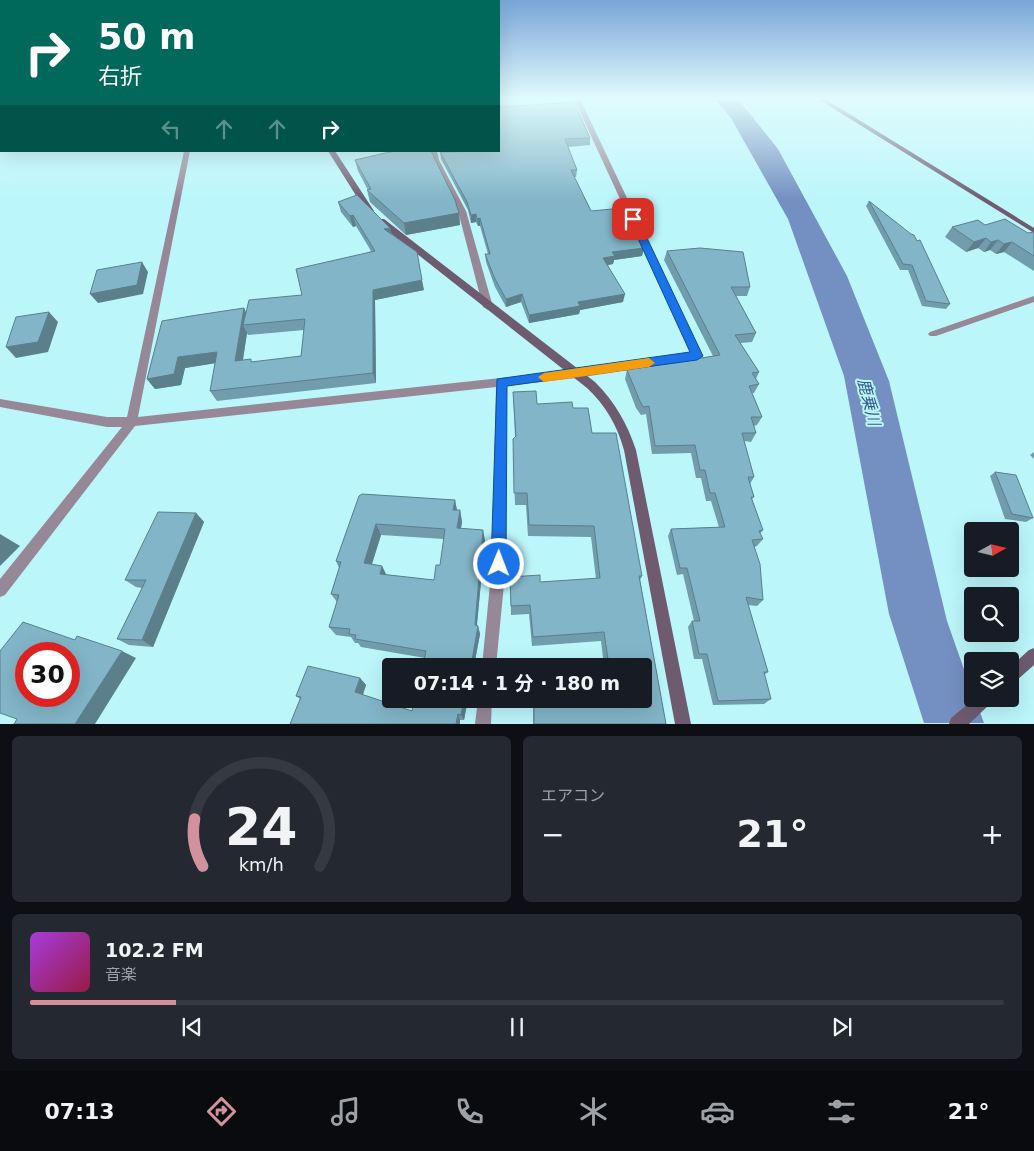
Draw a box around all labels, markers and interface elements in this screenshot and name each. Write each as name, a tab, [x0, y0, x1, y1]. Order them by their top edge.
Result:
text: 50 m	[98, 17, 195, 57]
icon: right	[15, 20, 80, 85]
text: 右折	[98, 64, 142, 89]
icon: left	[157, 115, 185, 143]
icon: ahead	[210, 115, 238, 143]
icon: ahead	[263, 115, 291, 143]
icon: right	[316, 115, 344, 143]
pin	[612, 198, 654, 240]
icon: arrive	[619, 205, 647, 233]
water label: 鹿乗川	[854, 376, 885, 430]
north arrow	[964, 522, 1019, 578]
map controls	[964, 522, 1019, 707]
position arrow	[472, 537, 524, 589]
button: search	[964, 587, 1019, 642]
speed limit sign: 30	[15, 642, 80, 707]
button: layers	[964, 652, 1019, 707]
text: 07:14 · 1 分 · 180 m	[414, 672, 620, 694]
text: エアコン	[541, 786, 605, 805]
text: 24	[225, 797, 298, 857]
text: 21°	[737, 812, 808, 856]
text: −	[541, 818, 564, 851]
text: +	[981, 818, 1004, 851]
text: km/h	[239, 854, 284, 875]
text: 102.2 FM	[105, 939, 204, 961]
text: 音楽	[105, 965, 137, 984]
icon: previous	[178, 1013, 206, 1041]
icon: pause	[503, 1013, 531, 1041]
icon: next	[828, 1013, 856, 1041]
icon: directions	[204, 1094, 239, 1129]
icon: music	[328, 1094, 363, 1129]
icon: phone	[452, 1094, 487, 1129]
icon: climate	[576, 1094, 611, 1129]
icon: car	[700, 1094, 735, 1129]
icon: filters	[824, 1094, 859, 1129]
text: 07:13	[45, 1099, 115, 1124]
text: 21°	[948, 1099, 989, 1124]

